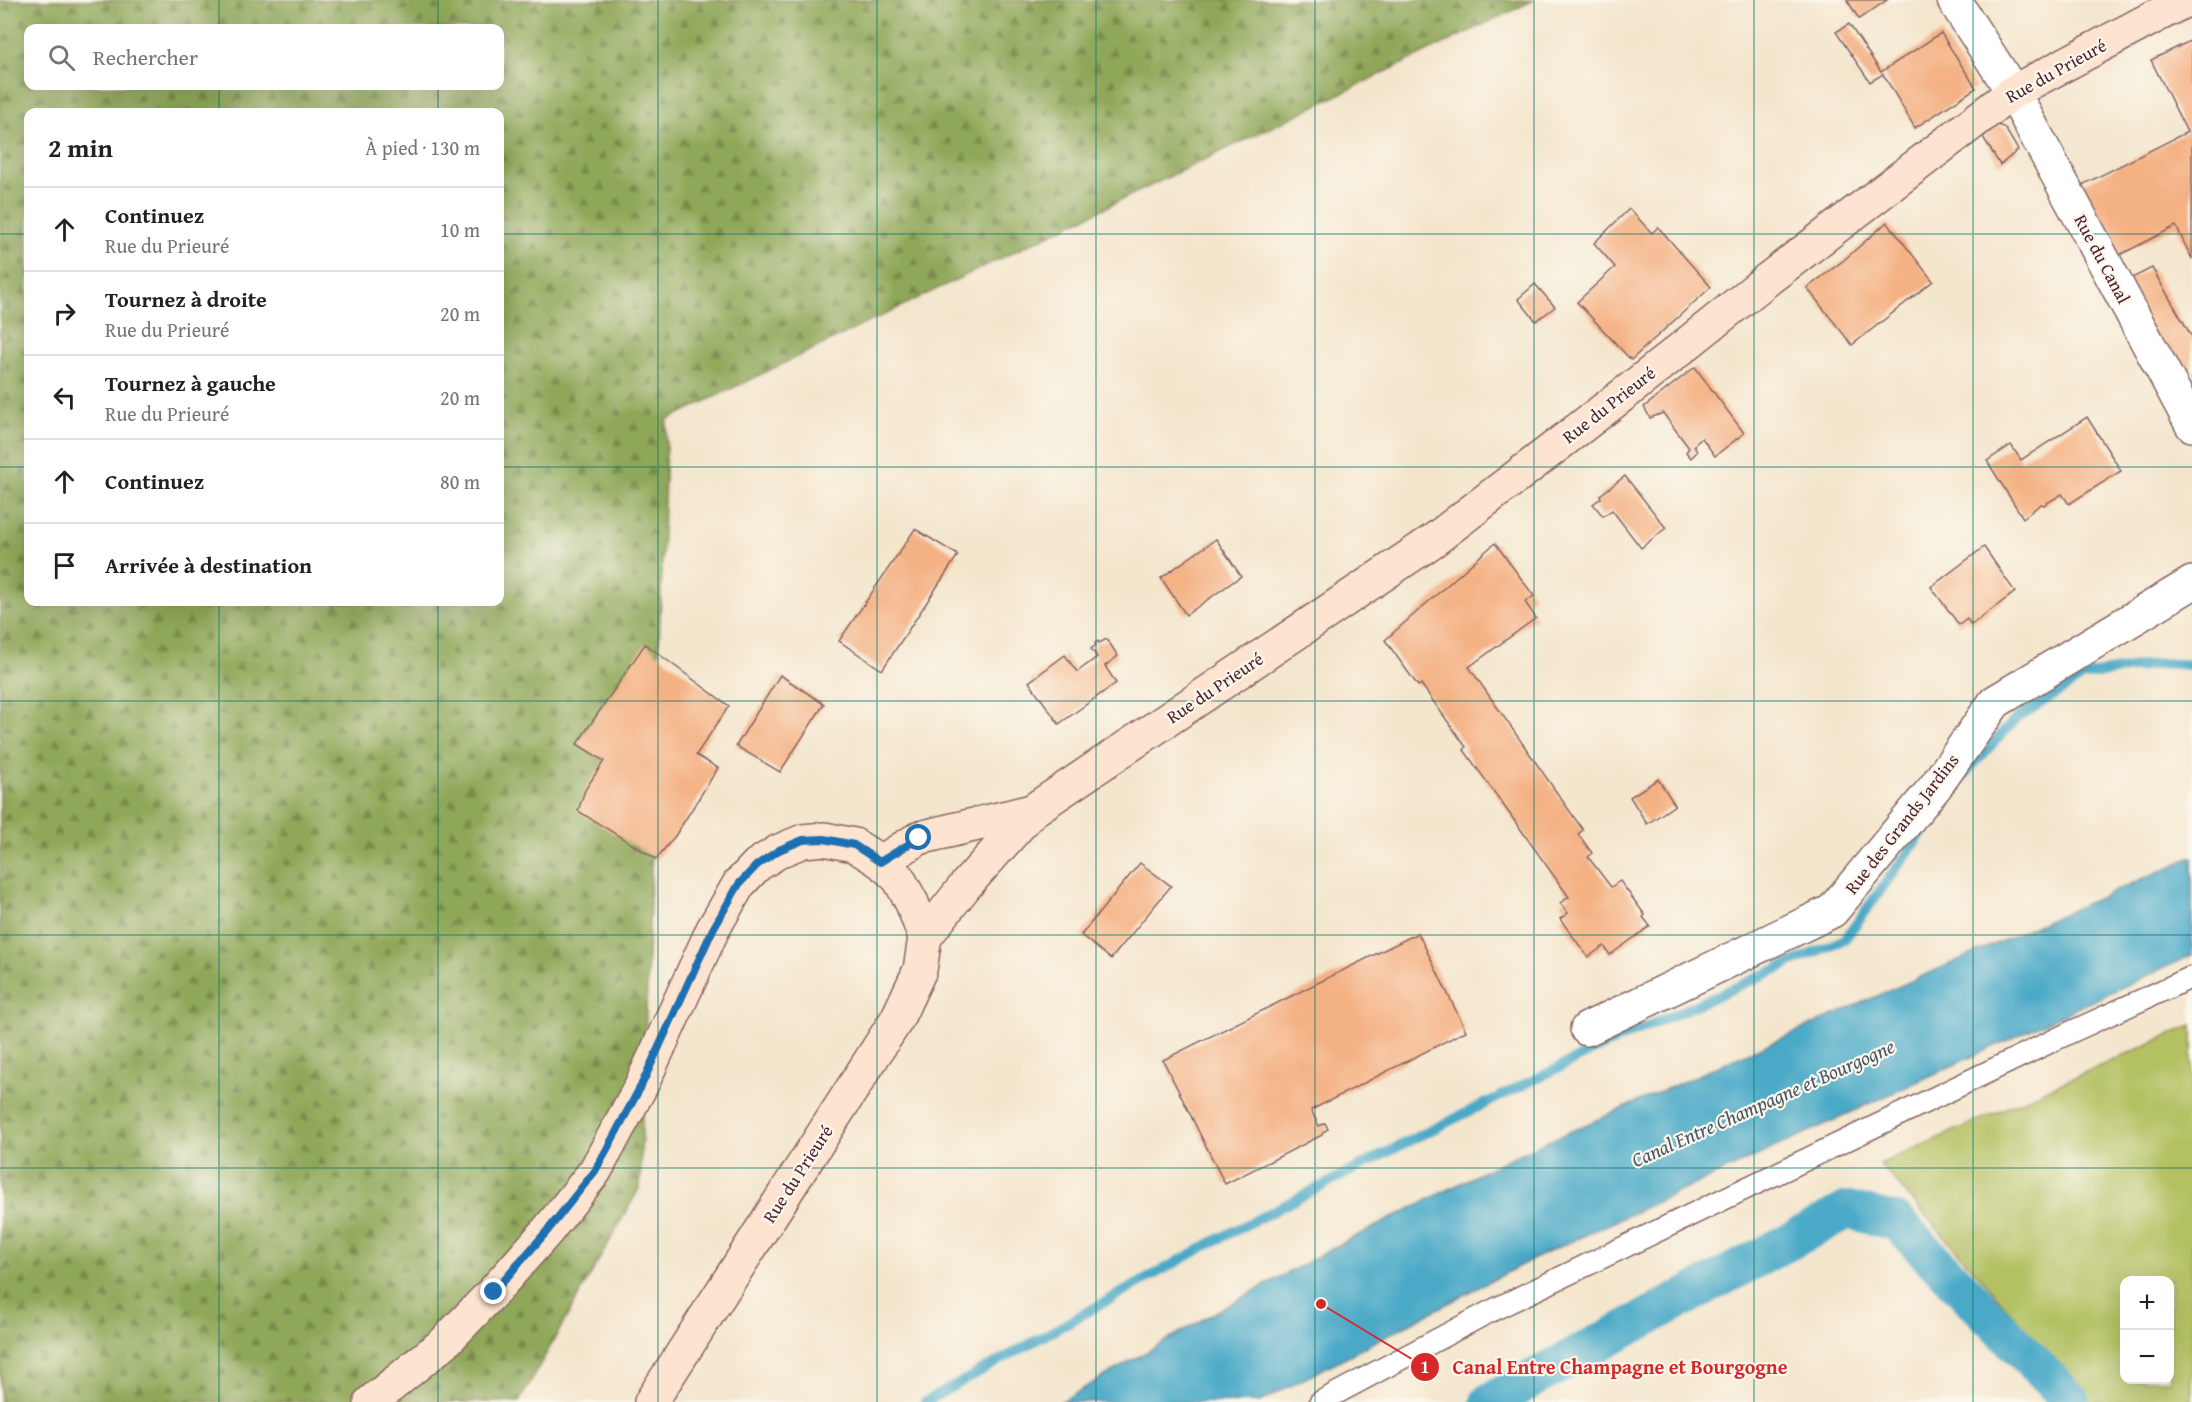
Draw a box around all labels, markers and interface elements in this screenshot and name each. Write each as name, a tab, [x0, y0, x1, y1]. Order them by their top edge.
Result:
search box	[24, 24, 504, 90]
street label: Rue du Prieuré	[2000, 32, 2111, 110]
icon: search	[45, 41, 78, 74]
text: Rechercher	[93, 41, 198, 73]
text: 2 min	[48, 128, 113, 167]
text: À pied · 130 m	[365, 133, 480, 162]
text: Continuez	[105, 199, 204, 231]
street label: Rue du Canal	[2068, 209, 2137, 308]
icon: ahead	[48, 213, 81, 246]
text: 10 m	[440, 215, 480, 244]
text: Rue du Prieuré	[105, 231, 229, 260]
text: Tournez à droite	[105, 283, 267, 315]
icon: right	[48, 297, 81, 330]
text: 20 m	[440, 299, 480, 328]
text: Rue du Prieuré	[105, 315, 229, 344]
street label: Rue du Prieuré	[1556, 359, 1661, 450]
text: Tournez à gauche	[105, 367, 276, 399]
icon: left	[48, 381, 81, 414]
text: 20 m	[440, 383, 480, 412]
text: Rue du Prieuré	[105, 399, 229, 428]
icon: ahead	[48, 465, 81, 498]
text: Continuez	[105, 465, 204, 497]
text: 80 m	[440, 467, 480, 496]
icon: arrive	[48, 549, 81, 582]
text: Arrivée à destination	[105, 549, 312, 581]
street label: Rue du Prieuré	[1161, 645, 1269, 730]
street label: Rue des Grands Jardins	[1838, 748, 1965, 900]
route start	[905, 824, 931, 850]
water label: Canal Entre Champagne et Bourgogne	[1627, 1031, 1899, 1174]
street label: Rue du Prieuré	[756, 1119, 839, 1228]
map controls	[2120, 1276, 2174, 1384]
button: +	[2120, 1276, 2174, 1330]
route end	[480, 1278, 506, 1304]
button: −	[2120, 1330, 2174, 1384]
callout: Canal Entre Champagne et Bourgogne	[1410, 1348, 1799, 1386]
text: Canal Entre Champagne et Bourgogne	[1453, 1352, 1788, 1381]
text: 1	[1420, 1353, 1430, 1380]

